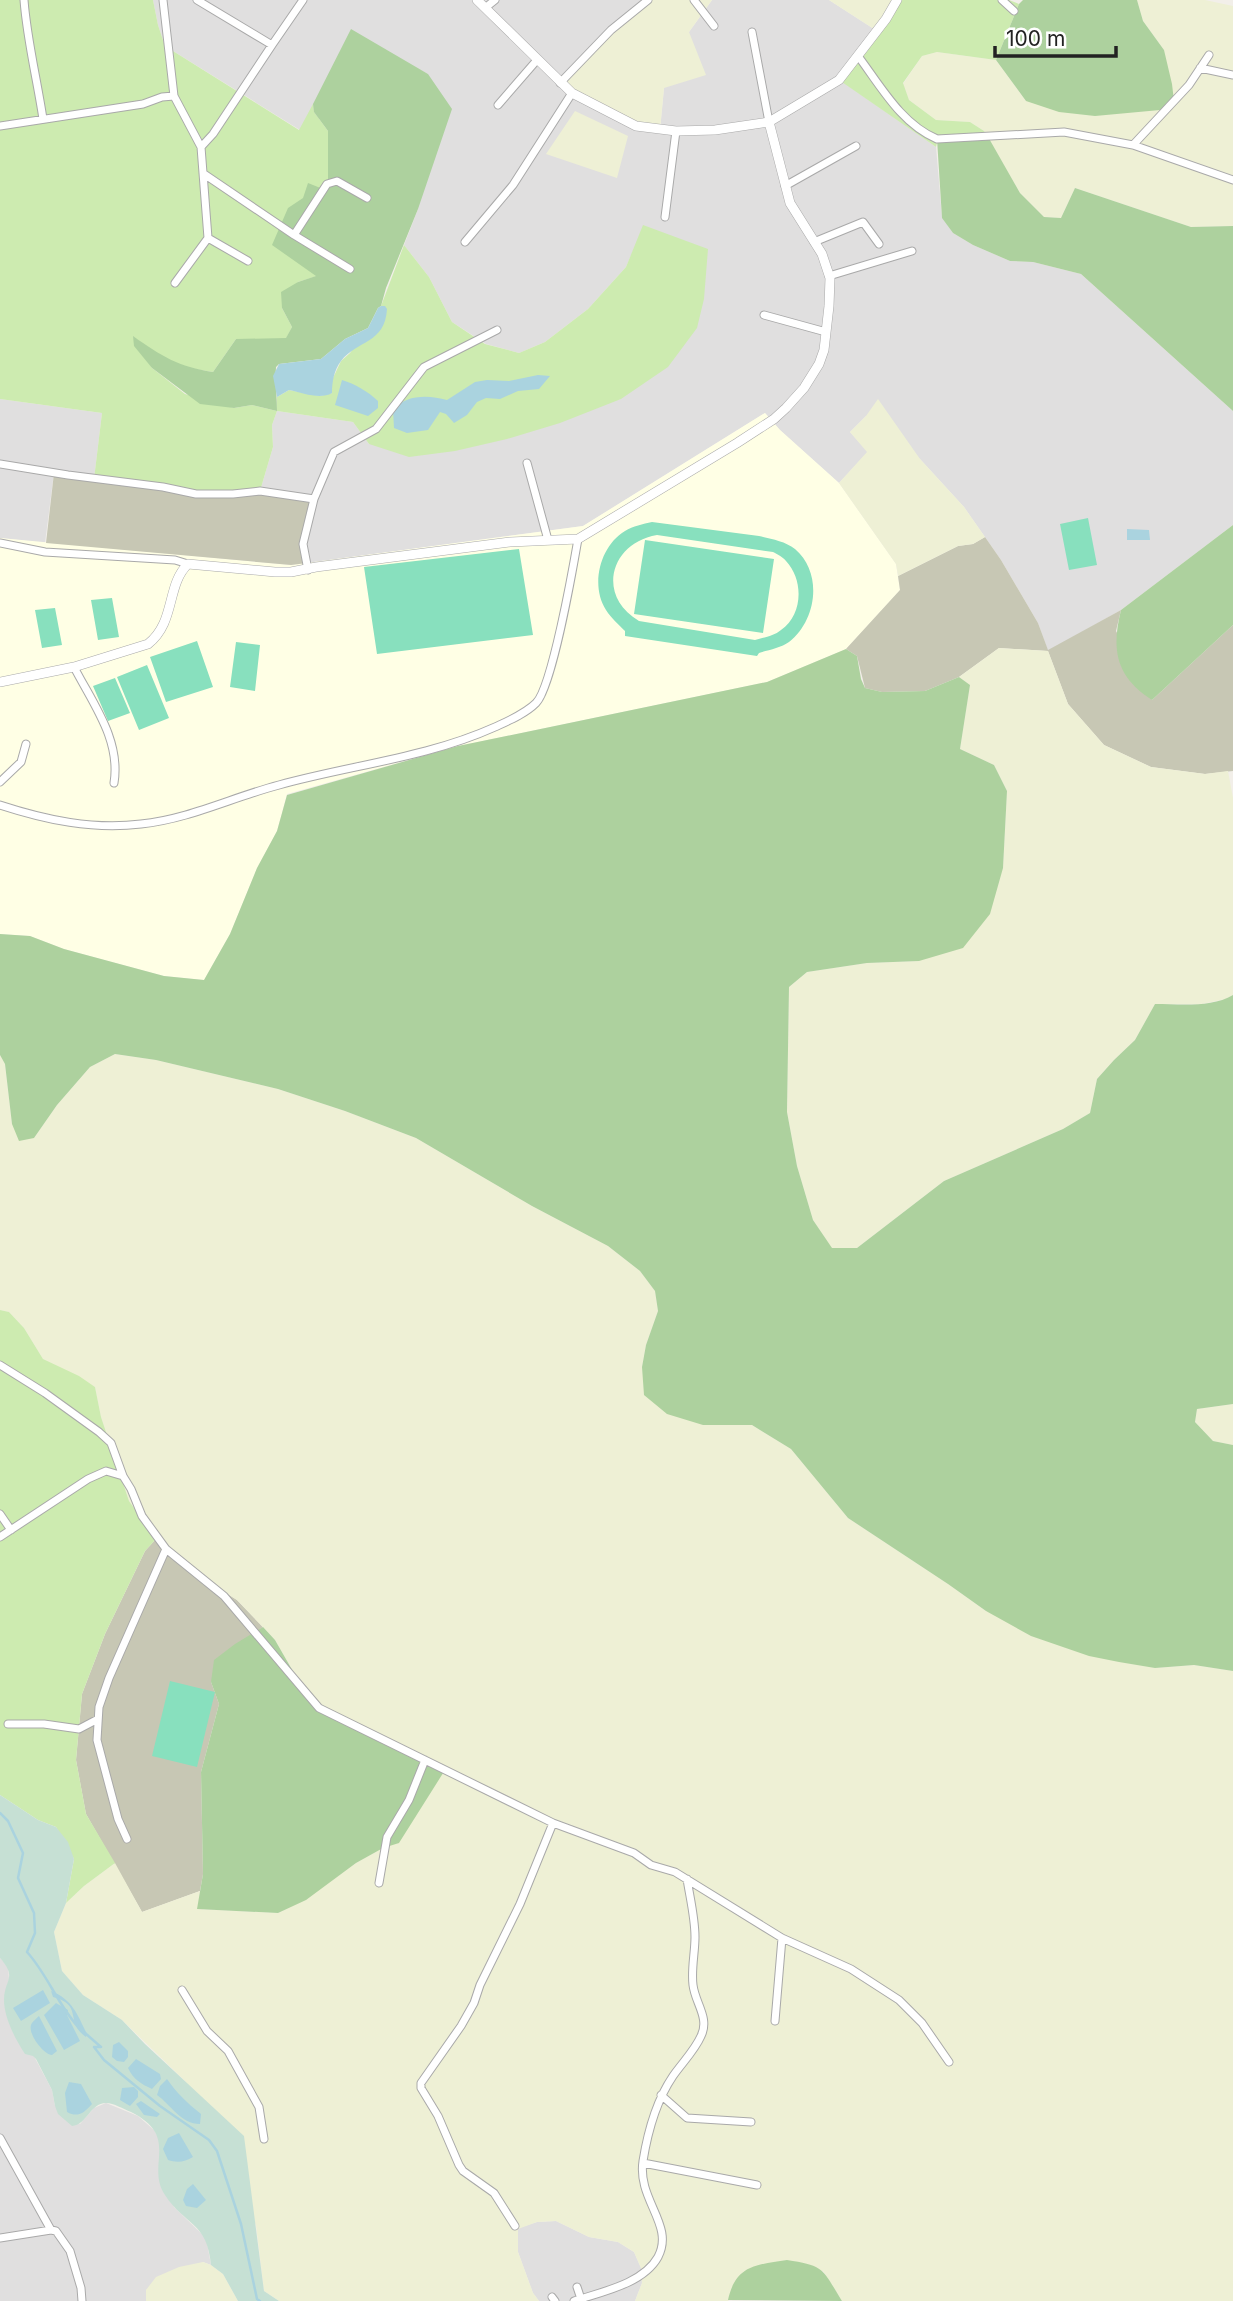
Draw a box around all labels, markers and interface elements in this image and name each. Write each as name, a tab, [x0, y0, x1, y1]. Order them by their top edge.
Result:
scale bar	[995, 14, 1116, 58]
text: 100 m	[1006, 26, 1065, 51]

